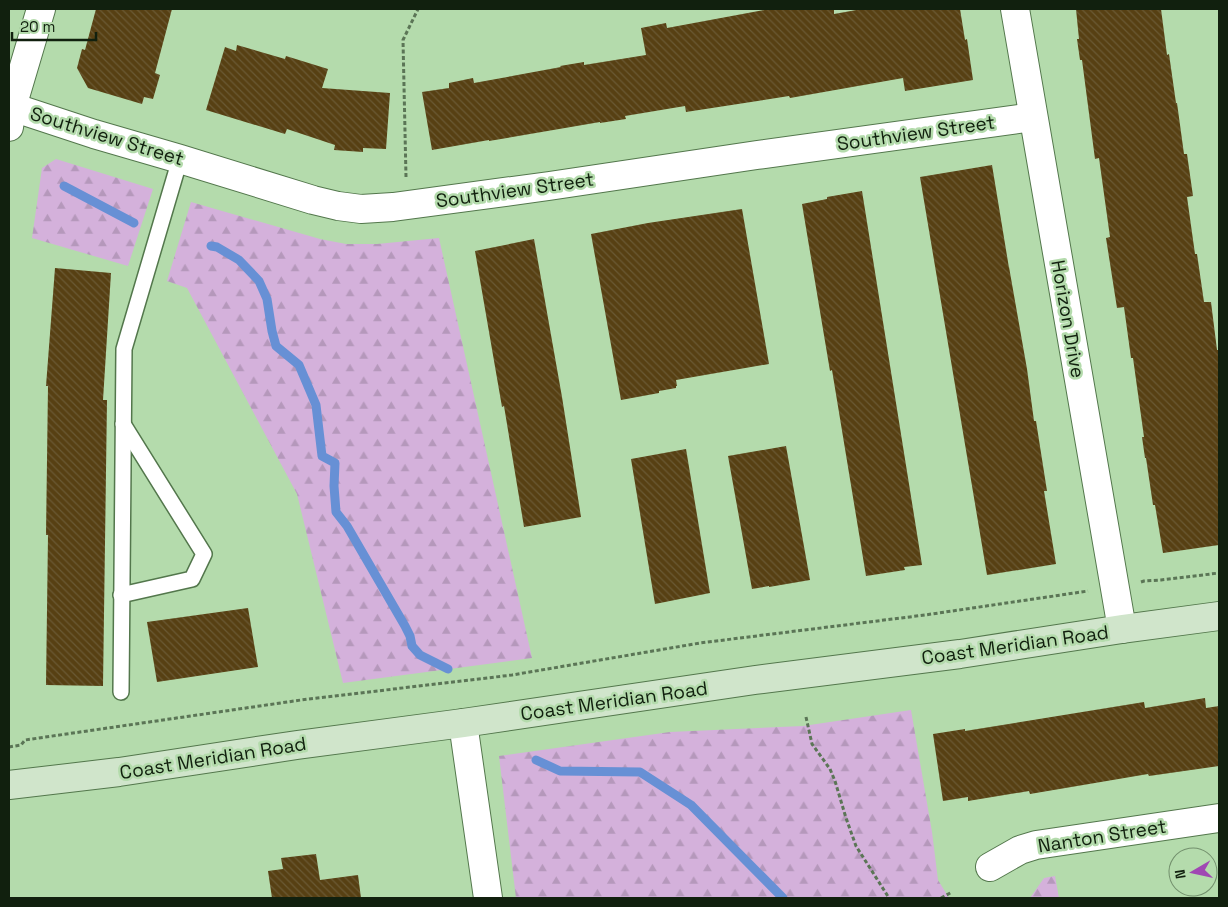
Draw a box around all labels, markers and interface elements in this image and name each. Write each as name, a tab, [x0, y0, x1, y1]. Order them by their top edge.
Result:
scale bar	[12, 10, 96, 42]
text: 20 m	[20, 17, 55, 36]
street label: Southview Street	[27, 101, 187, 171]
street label: Southview Street	[835, 110, 997, 156]
street label: Southview Street	[434, 167, 596, 213]
street label: Horizon Drive	[1045, 258, 1091, 380]
street label: Coast Meridian Road	[920, 619, 1110, 671]
street label: Coast Meridian Road	[519, 675, 709, 727]
street label: Coast Meridian Road	[118, 731, 308, 785]
street label: Nanton Street	[1036, 814, 1168, 858]
north arrow	[1168, 847, 1218, 897]
text: N	[1171, 868, 1190, 880]

